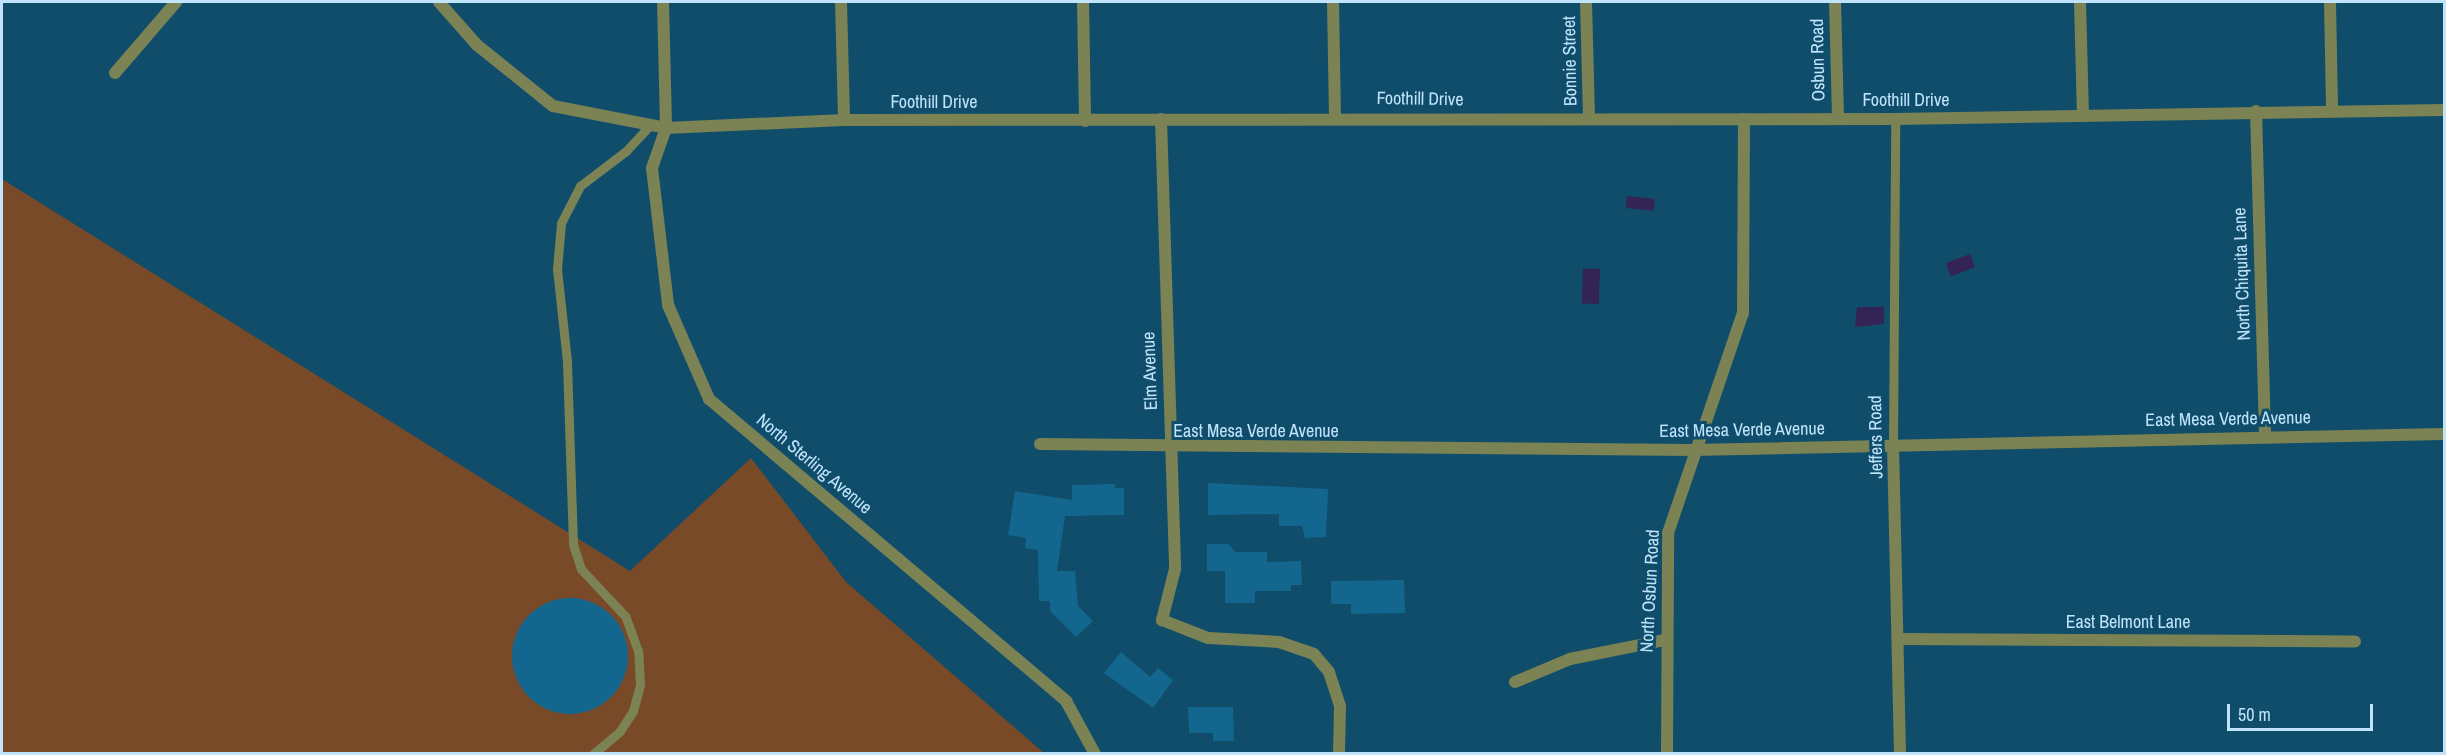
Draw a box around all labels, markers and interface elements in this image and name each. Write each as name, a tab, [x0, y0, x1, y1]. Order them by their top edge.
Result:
street label: Bonnie Street	[1558, 16, 1582, 106]
street label: Osbun Road	[1806, 18, 1830, 102]
street label: Foothill Drive	[1376, 87, 1464, 111]
street label: Foothill Drive	[1862, 89, 1950, 111]
street label: Foothill Drive	[890, 91, 978, 113]
street label: North Chiquita Lane	[2229, 207, 2255, 341]
street label: Elm Avenue	[1138, 331, 1162, 411]
street label: Jeffers Road	[1864, 395, 1888, 479]
street label: East Mesa Verde Avenue	[2145, 407, 2311, 431]
street label: North Sterling Avenue	[752, 409, 876, 519]
street label: East Mesa Verde Avenue	[1659, 418, 1825, 442]
street label: East Mesa Verde Avenue	[1173, 420, 1339, 442]
street label: North Osbun Road	[1636, 529, 1664, 653]
street label: East Belmont Lane	[2066, 611, 2190, 633]
scale bar	[2230, 692, 2376, 730]
text: 50 m	[2238, 702, 2271, 727]

